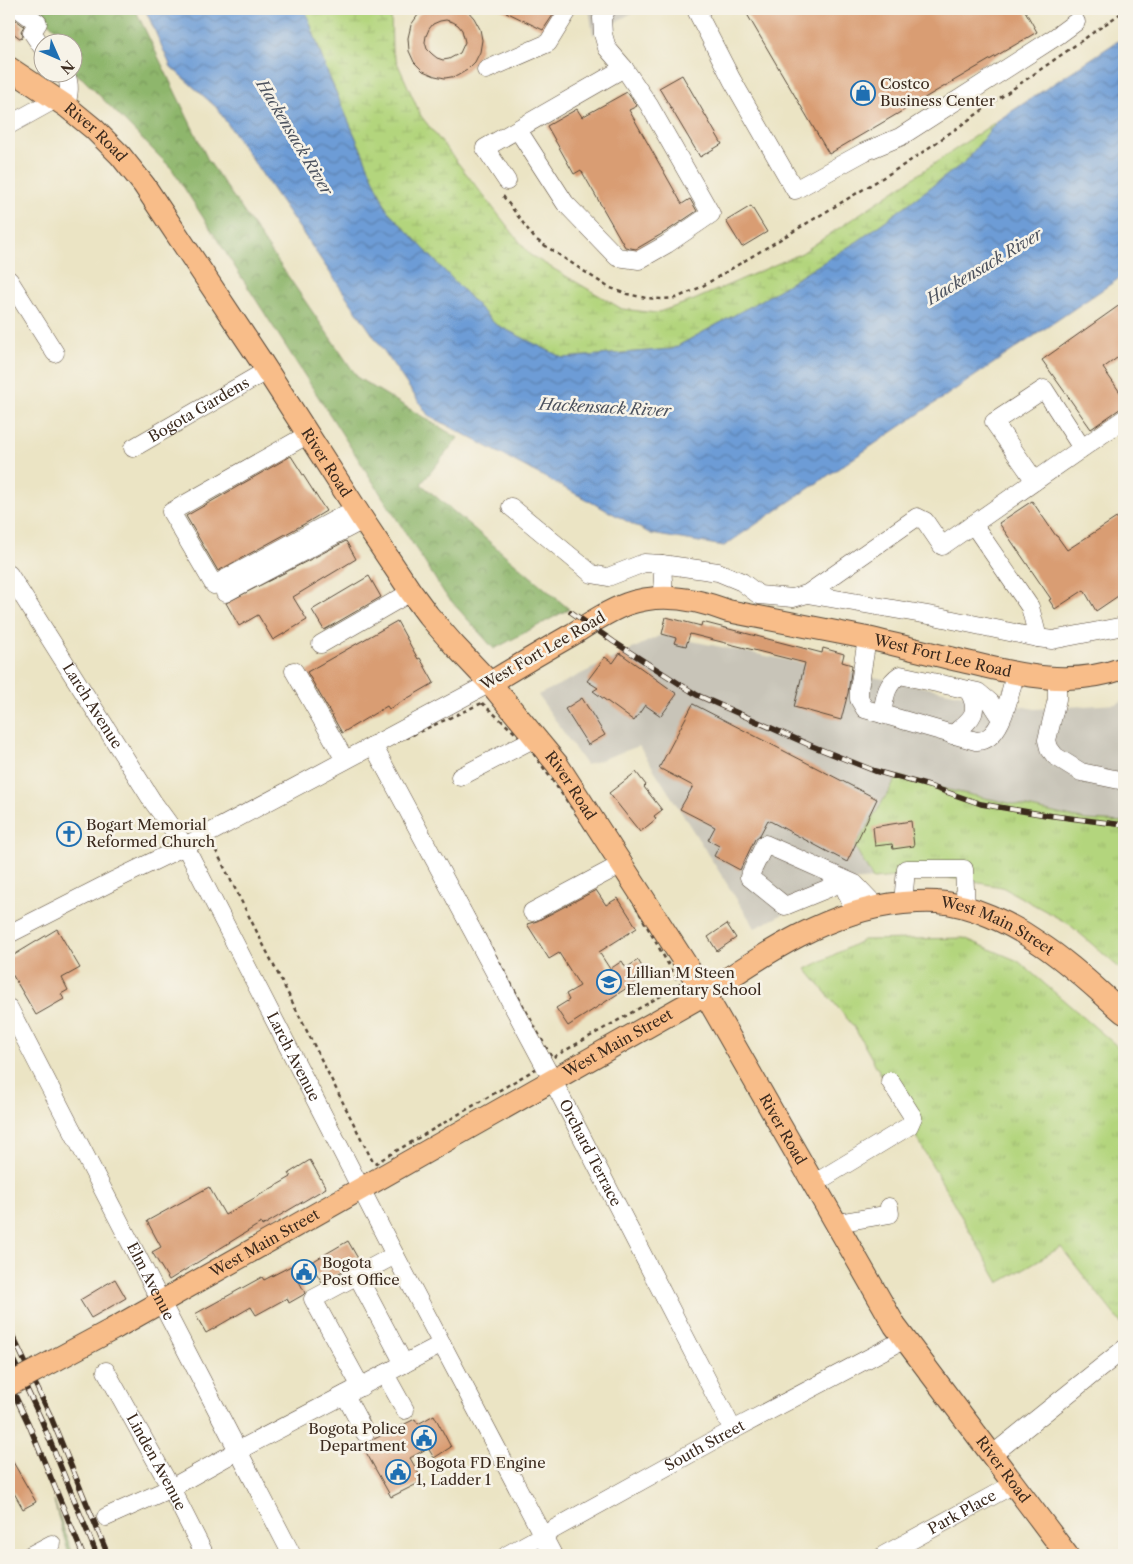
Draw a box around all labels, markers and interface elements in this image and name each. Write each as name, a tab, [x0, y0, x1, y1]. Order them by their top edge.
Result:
north arrow	[32, 32, 82, 82]
text: N	[57, 57, 78, 78]
water label: Hackensack River	[251, 73, 338, 200]
place label: Costco Business Center	[880, 74, 996, 110]
shop icon: Costco Business Center	[850, 80, 876, 106]
street label: River Road	[60, 98, 131, 165]
water label: Hackensack River	[920, 223, 1047, 310]
street label: Bogota Gardens	[145, 373, 252, 446]
water label: Hackensack River	[536, 393, 673, 421]
street label: River Road	[297, 424, 356, 501]
street label: West Fort Lee Road	[476, 607, 609, 695]
street label: West Fort Lee Road	[871, 630, 1013, 681]
street label: Larch Avenue	[59, 659, 127, 752]
street label: River Road	[541, 747, 601, 823]
place label: Bogart Memorial Reformed Church	[86, 815, 216, 851]
church icon: Bogart Memorial Reformed Church	[56, 821, 82, 847]
street label: West Main Street	[939, 892, 1059, 960]
place label: Lillian M Steen Elementary School	[626, 963, 762, 999]
school or university icon: Lillian M Steen Elementary School	[596, 969, 622, 995]
street label: West Main Street	[559, 1004, 676, 1082]
street label: Larch Avenue	[263, 1009, 324, 1104]
street label: River Road	[755, 1090, 811, 1168]
street label: Orchard Terrace	[555, 1096, 626, 1209]
street label: West Main Street	[205, 1204, 323, 1282]
street label: Elm Avenue	[123, 1239, 179, 1324]
place label: Bogota Post Office	[322, 1253, 400, 1289]
public building icon: Bogota Post Office	[291, 1259, 317, 1285]
street label: Linden Avenue	[123, 1410, 191, 1513]
street label: South Street	[661, 1415, 749, 1475]
place label: Bogota Police Department	[308, 1419, 407, 1455]
public building icon: Bogota Police Department	[411, 1425, 437, 1451]
street label: River Road	[972, 1432, 1034, 1506]
place label: Bogota FD Engine 1, Ladder 1	[416, 1453, 546, 1489]
public building icon: Bogota FD Engine 1, Ladder 1	[385, 1459, 411, 1485]
street label: Park Place	[924, 1486, 999, 1538]

